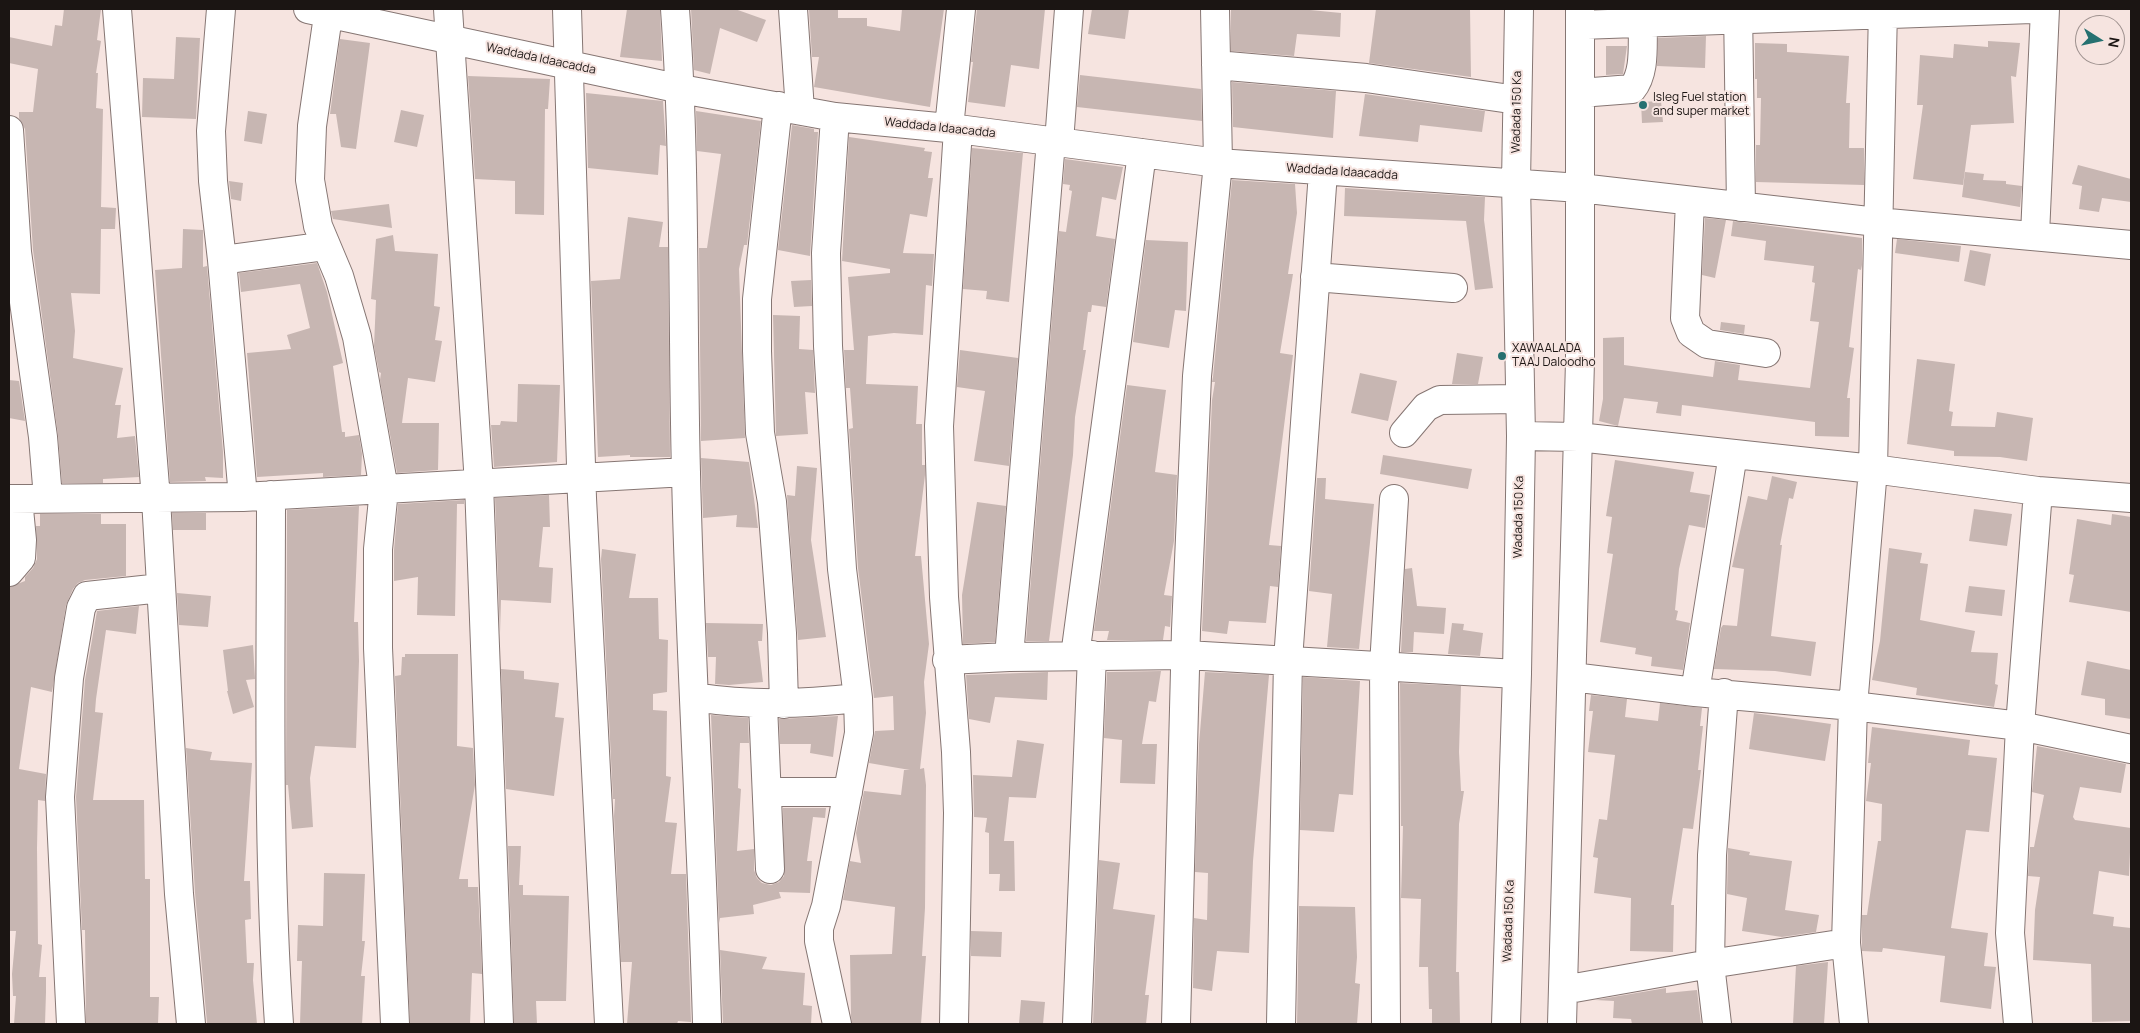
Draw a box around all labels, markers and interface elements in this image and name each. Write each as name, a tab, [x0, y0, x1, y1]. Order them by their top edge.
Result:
north arrow	[2075, 15, 2125, 65]
text: N	[2104, 36, 2125, 49]
street label: Waddada Idaacadda	[485, 40, 597, 78]
street label: Wadada 150 Ka	[1509, 71, 1525, 153]
place label: Isleg Fuel station and super market	[1653, 91, 1749, 119]
marker: Isleg Fuel station and super market	[1637, 99, 1649, 111]
street label: Waddada Idaacadda	[884, 115, 996, 141]
street label: Waddada Idaacadda	[1286, 161, 1398, 183]
place label: XAWAALADA TAAJ Daloodho	[1512, 342, 1596, 370]
marker: XAWAALADA TAAJ Daloodho	[1496, 350, 1508, 362]
street label: Wadada 150 Ka	[1511, 476, 1527, 558]
street label: Wadada 150 Ka	[1500, 880, 1518, 962]

